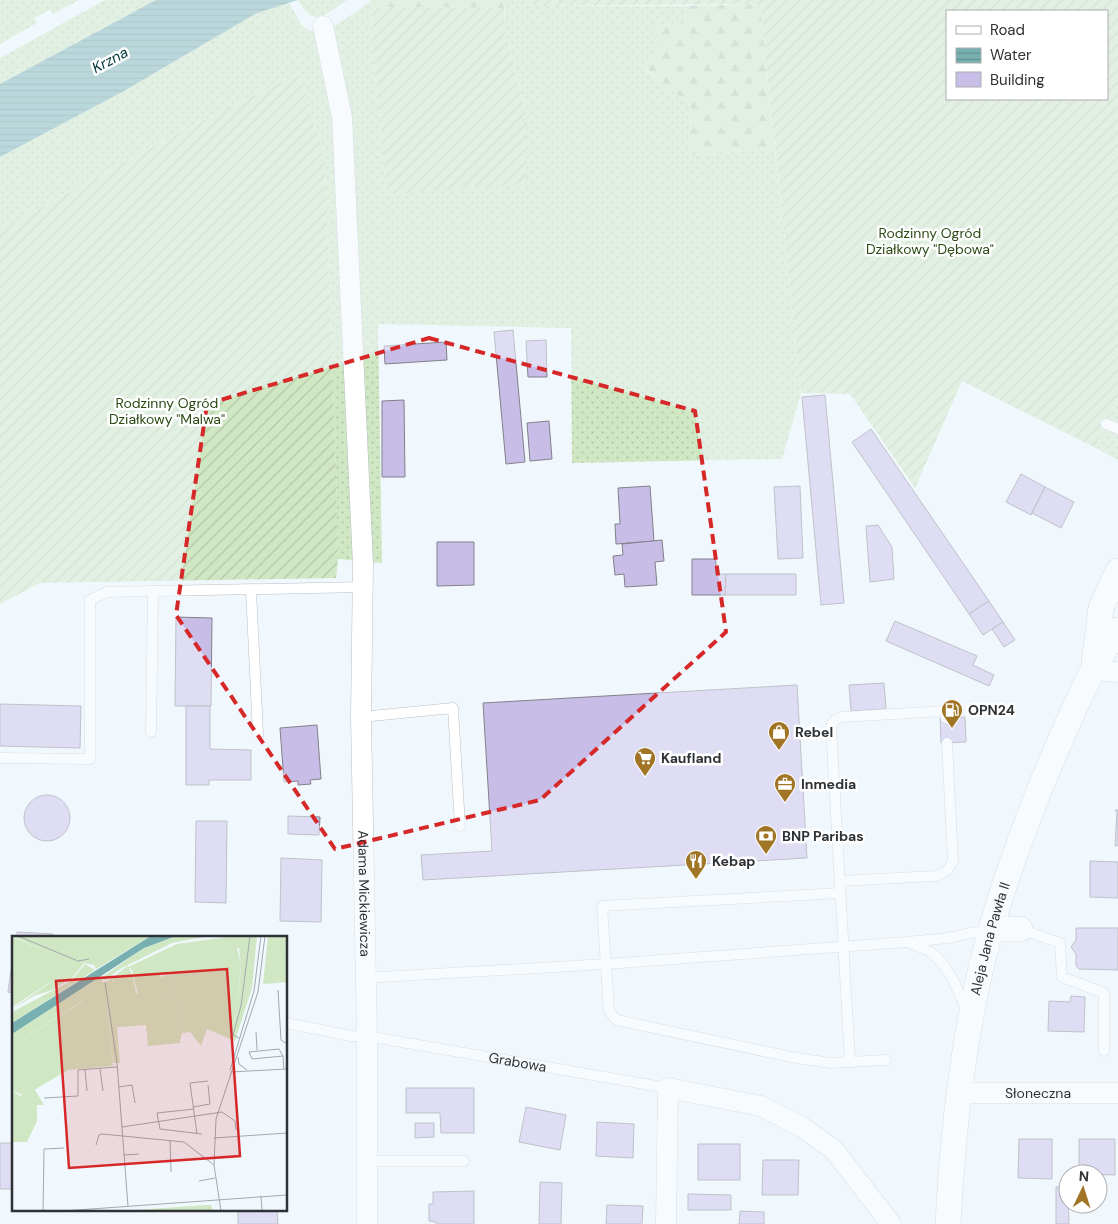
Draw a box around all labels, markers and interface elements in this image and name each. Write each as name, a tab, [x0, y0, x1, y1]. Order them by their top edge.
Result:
legend	[946, 10, 1108, 100]
text: Road	[990, 20, 1025, 40]
water label: Krzna	[88, 42, 132, 78]
text: Water	[990, 45, 1032, 65]
text: Building	[990, 70, 1045, 90]
park label: Rodzinny Ogród Działkowy "Dębowa"	[866, 224, 994, 258]
park label: Rodzinny Ogród Działkowy "Malwa"	[109, 394, 225, 428]
fuel station icon: OPN24	[940, 698, 964, 729]
place label: OPN24	[968, 701, 1015, 719]
shop icon: Rebel	[767, 720, 791, 751]
place label: Rebel	[795, 723, 833, 741]
supermarket icon: Kaufland	[633, 746, 657, 777]
place label: Kaufland	[661, 749, 721, 767]
office icon: Inmedia	[773, 772, 797, 803]
place label: Inmedia	[801, 775, 856, 793]
bank icon: BNP Paribas	[754, 824, 778, 855]
place label: BNP Paribas	[782, 827, 864, 845]
street label: Adama Mickiewicza	[354, 830, 374, 957]
restaurant icon: Kebap	[684, 849, 708, 880]
place label: Kebap	[712, 852, 756, 870]
street label: Aleja Jana Pawła II	[966, 880, 1014, 997]
inset map	[12, 936, 288, 1212]
street label: Grabowa	[487, 1048, 548, 1076]
street label: Słoneczna	[1005, 1084, 1071, 1102]
north arrow	[1058, 1164, 1108, 1214]
text: N	[1078, 1167, 1090, 1185]

